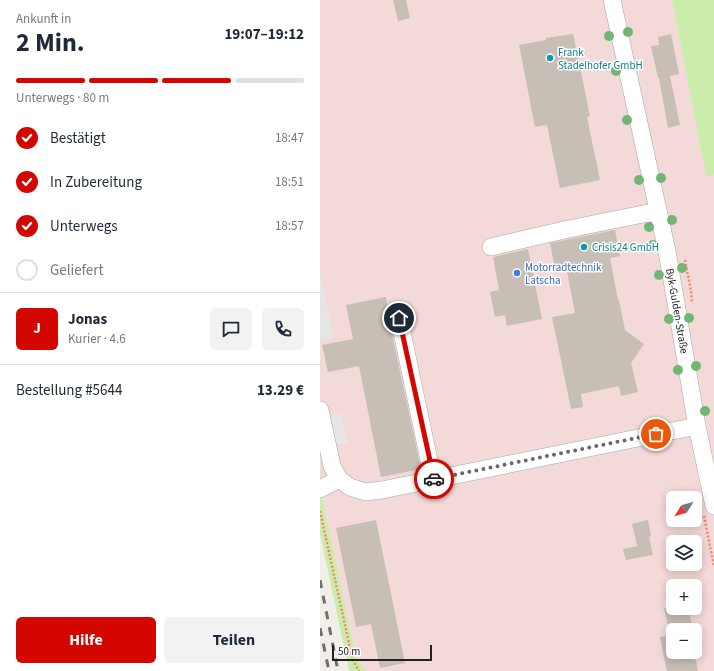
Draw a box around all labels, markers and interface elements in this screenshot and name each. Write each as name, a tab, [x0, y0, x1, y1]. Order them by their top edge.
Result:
text: Ankunft in	[16, 10, 71, 28]
text: 2 Min.	[16, 24, 85, 61]
text: 19:07–19:12	[224, 24, 304, 45]
place label: Frank Stadelhofer GmbH	[558, 45, 643, 73]
marker: Frank Stadelhofer GmbH	[545, 53, 555, 63]
text: Unterwegs · 80 m	[16, 89, 109, 107]
icon: check	[16, 127, 38, 149]
text: Bestätigt	[50, 128, 106, 149]
text: 18:47	[275, 129, 304, 147]
icon: check	[16, 171, 38, 193]
text: In Zubereitung	[50, 172, 142, 193]
text: 18:51	[275, 173, 304, 191]
icon: check	[16, 215, 38, 237]
text: Unterwegs	[50, 216, 118, 237]
text: 18:57	[275, 217, 304, 235]
place label: Crisis24 GmbH	[592, 240, 659, 255]
marker: Crisis24 GmbH	[579, 242, 589, 252]
text: Geliefert	[50, 260, 104, 281]
place label: Motorradtechnik Latscha	[525, 260, 602, 288]
street label: Byk-Gulden-Straße	[662, 267, 692, 355]
marker: Motorradtechnik Latscha	[512, 268, 522, 278]
pin	[382, 301, 416, 335]
icon: home	[388, 307, 410, 329]
button: chat	[210, 308, 252, 350]
button: phone	[262, 308, 304, 350]
text: Jonas	[68, 309, 107, 330]
text: J	[33, 318, 41, 339]
text: Kurier · 4.6	[68, 330, 126, 348]
text: Bestellung #5644	[16, 380, 122, 401]
text: 13.29 €	[257, 380, 304, 401]
pin	[639, 417, 673, 451]
icon: bag	[645, 423, 667, 445]
courier	[414, 459, 454, 499]
icon: car	[423, 468, 445, 490]
north arrow	[666, 491, 702, 527]
map controls	[666, 491, 702, 659]
button: layers	[666, 535, 702, 571]
button: +	[666, 579, 702, 615]
button: Hilfe	[16, 617, 156, 663]
button: Teilen	[164, 617, 304, 663]
button: −	[666, 623, 702, 659]
scale bar	[332, 643, 432, 662]
text: 50 m	[338, 644, 360, 659]

